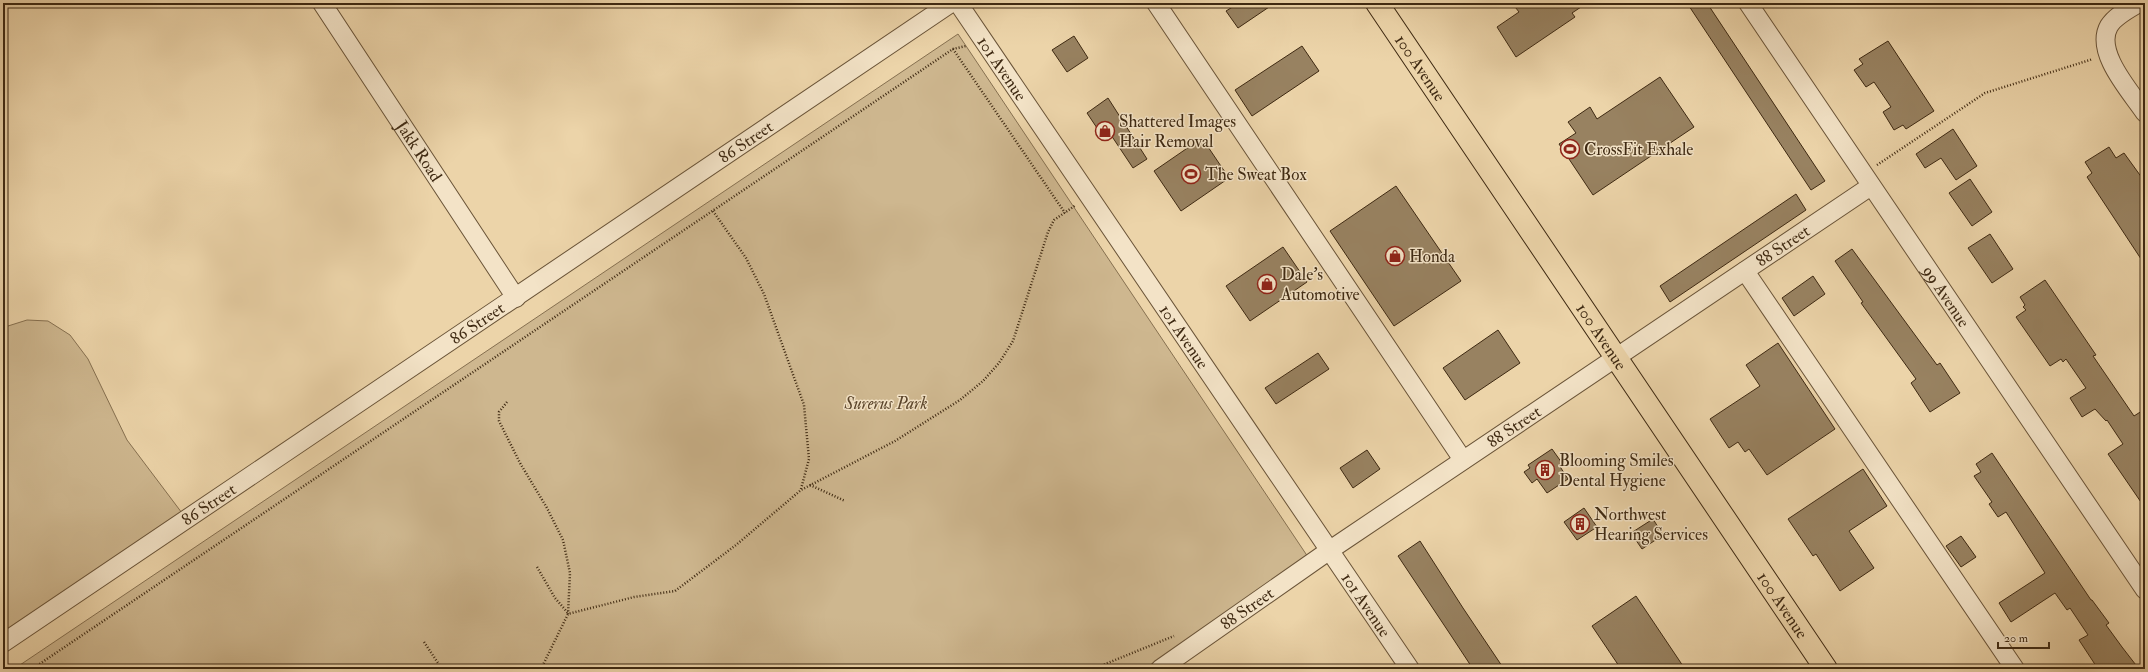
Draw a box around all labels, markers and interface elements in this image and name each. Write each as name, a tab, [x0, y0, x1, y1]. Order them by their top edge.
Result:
street label: 100 Avenue	[1390, 30, 1450, 105]
street label: 101 Avenue	[973, 32, 1031, 105]
place label: Shattered Images Hair Removal	[1119, 111, 1236, 152]
street label: Jakk Road	[390, 116, 447, 186]
street label: 86 Street	[715, 116, 778, 168]
shop icon: Shattered Images Hair Removal	[1094, 120, 1116, 142]
sports icon: CrossFit Exhale	[1559, 138, 1581, 160]
place label: CrossFit Exhale	[1584, 139, 1693, 160]
sports icon: The Sweat Box	[1180, 163, 1202, 185]
place label: The Sweat Box	[1205, 164, 1307, 185]
street label: 88 Street	[1752, 220, 1814, 272]
shop icon: Honda	[1384, 245, 1406, 267]
place label: Honda	[1409, 246, 1456, 267]
street label: 99 Avenue	[1916, 260, 1974, 332]
place label: Dale's Automotive	[1280, 264, 1360, 305]
shop icon: Dale's Automotive	[1256, 273, 1278, 295]
street label: 86 Street	[446, 297, 509, 349]
street label: 100 Avenue	[1571, 299, 1631, 374]
street label: 101 Avenue	[1155, 300, 1213, 373]
park label: Surerus Park	[844, 393, 927, 414]
street label: 88 Street	[1483, 401, 1545, 452]
place label: Blooming Smiles Dental Hygiene	[1559, 450, 1674, 492]
building icon: Blooming Smiles Dental Hygiene	[1534, 459, 1556, 481]
street label: 86 Street	[178, 479, 240, 530]
place label: Northwest Hearing Services	[1594, 504, 1708, 545]
building icon: Northwest Hearing Services	[1569, 513, 1591, 535]
street label: 100 Avenue	[1752, 568, 1812, 643]
street label: 101 Avenue	[1337, 569, 1395, 641]
street label: 88 Street	[1216, 582, 1278, 635]
scale bar	[1998, 624, 2049, 650]
text: 20 m	[2004, 631, 2029, 646]

